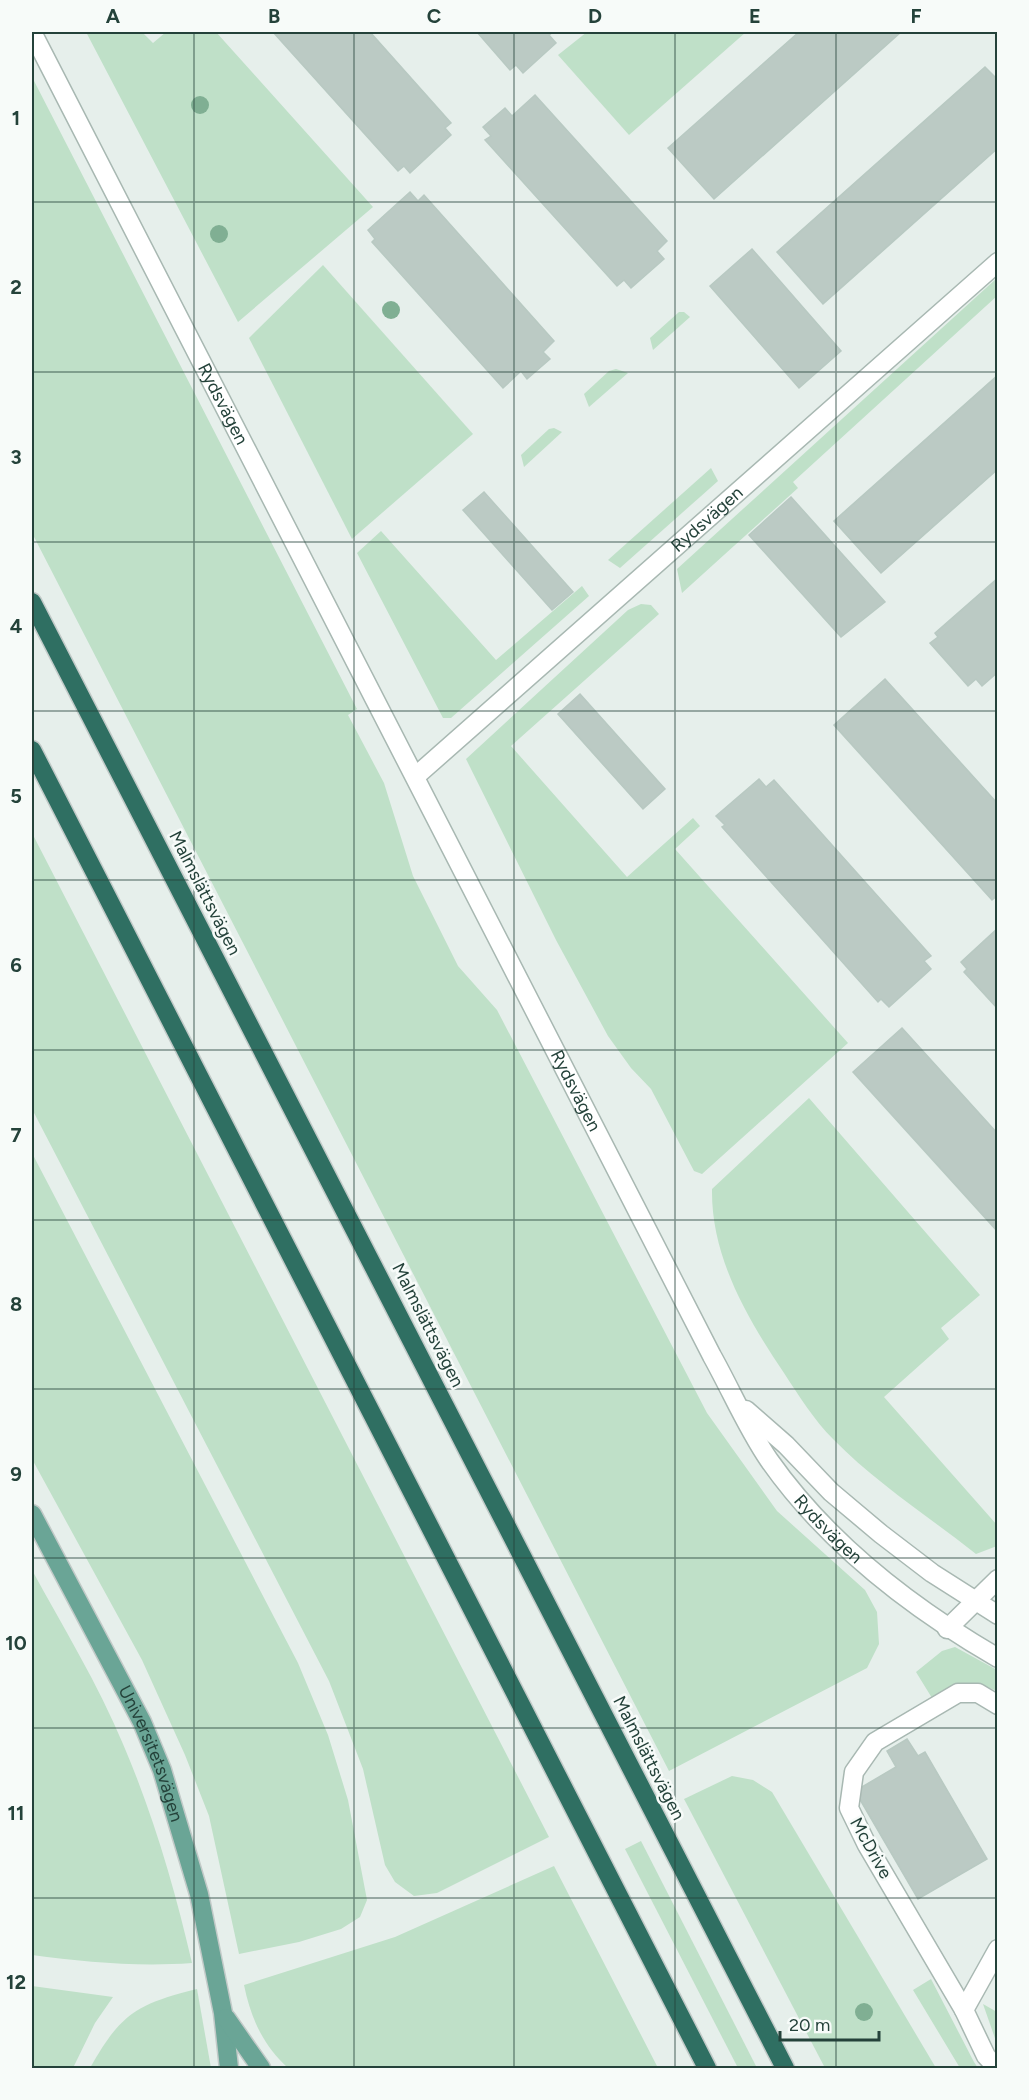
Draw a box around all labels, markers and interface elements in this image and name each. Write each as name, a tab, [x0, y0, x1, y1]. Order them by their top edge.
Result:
text: A	[106, 4, 121, 28]
text: B	[268, 4, 280, 28]
text: C	[427, 4, 441, 28]
text: D	[588, 4, 602, 28]
text: E	[749, 4, 761, 28]
text: F	[910, 4, 922, 28]
text: 1	[12, 106, 20, 130]
text: 2	[10, 275, 22, 299]
street label: Rydsvägen	[193, 359, 253, 448]
text: 3	[10, 445, 22, 469]
street label: Rydsvägen	[666, 482, 747, 557]
text: 4	[10, 614, 23, 638]
text: 5	[10, 784, 22, 808]
street label: Malmslättsvägen	[164, 827, 246, 959]
text: 6	[10, 953, 22, 977]
street label: Rydsvägen	[546, 1046, 606, 1135]
text: 7	[10, 1123, 22, 1147]
street label: Malmslättsvägen	[387, 1259, 469, 1391]
text: 8	[10, 1292, 22, 1316]
text: 9	[10, 1462, 22, 1486]
street label: Rydsvägen	[789, 1490, 867, 1568]
text: 10	[5, 1631, 27, 1655]
street label: Universitetsvägen	[114, 1681, 188, 1824]
street label: Malmslättsvägen	[608, 1692, 690, 1824]
text: 11	[8, 1801, 24, 1825]
street label: McDrive	[845, 1814, 897, 1883]
text: 12	[6, 1970, 26, 1994]
scale bar	[780, 2004, 879, 2042]
text: 20 m	[789, 2014, 830, 2036]

